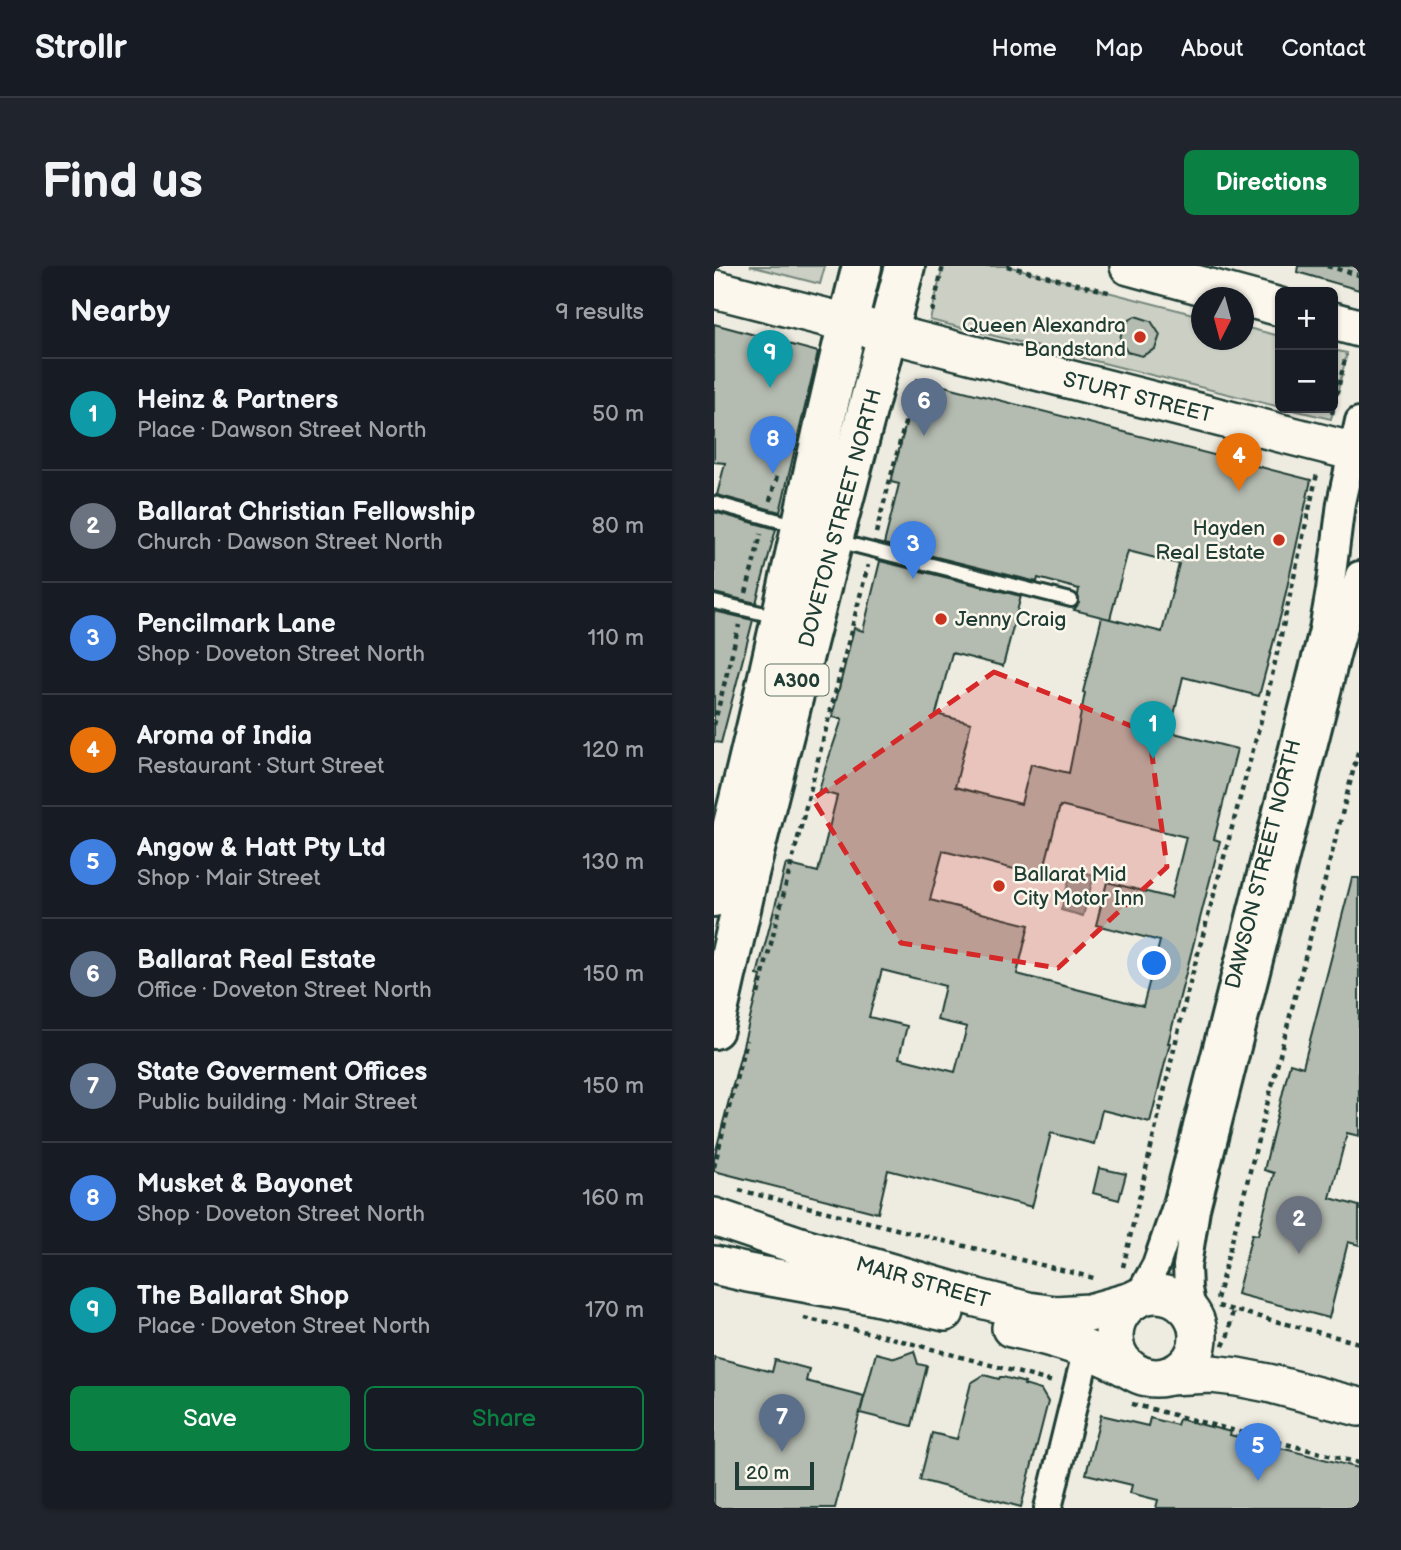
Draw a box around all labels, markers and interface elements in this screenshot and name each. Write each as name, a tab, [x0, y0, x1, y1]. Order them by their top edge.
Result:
text: Strollr	[35, 28, 127, 68]
text: Home	[992, 34, 1057, 63]
text: Map	[1095, 34, 1143, 63]
text: About	[1181, 34, 1243, 63]
text: Contact	[1281, 34, 1366, 63]
button: Directions	[1184, 150, 1359, 215]
text: Find us	[42, 153, 203, 212]
north arrow	[1191, 287, 1254, 350]
map controls	[1275, 287, 1338, 413]
button: +	[1275, 287, 1338, 350]
text: Nearby	[70, 294, 170, 330]
text: 9 results	[555, 298, 644, 326]
place label: Queen Alexandra Bandstand	[962, 313, 1126, 362]
marker: Queen Alexandra Bandstand	[1132, 329, 1148, 345]
pin: 9	[747, 330, 793, 388]
button: −	[1275, 350, 1338, 413]
street label: STURT STREET	[1060, 367, 1216, 428]
pin: 6	[901, 378, 947, 436]
text: Heinz & Partners	[137, 385, 338, 416]
street label: DOVETON STREET NORTH	[794, 386, 887, 650]
text: 1	[88, 400, 98, 428]
text: 50 m	[592, 400, 644, 428]
text: Place · Dawson Street North	[137, 416, 426, 444]
pin: 8	[750, 416, 796, 474]
pin: 4	[1216, 433, 1262, 491]
text: Ballarat Christian Fellowship	[137, 497, 475, 528]
text: 2	[86, 512, 100, 540]
text: 80 m	[592, 512, 644, 540]
place label: Hayden Real Estate	[1155, 516, 1265, 565]
pin: 3	[890, 521, 936, 579]
text: Church · Dawson Street North	[137, 528, 443, 556]
marker: Hayden Real Estate	[1271, 532, 1287, 548]
place label: Jenny Craig	[955, 607, 1067, 632]
text: Pencilmark Lane	[137, 609, 336, 640]
marker: Jenny Craig	[933, 611, 949, 627]
text: 3	[86, 624, 100, 652]
text: 110 m	[587, 624, 644, 652]
text: Shop · Doveton Street North	[137, 640, 425, 668]
road number: A300	[766, 664, 828, 696]
pin: 1	[1130, 701, 1176, 759]
text: Aroma of India	[137, 721, 312, 752]
text: 4	[86, 736, 100, 764]
text: 120 m	[583, 736, 644, 764]
street label: DAWSON STREET NORTH	[1220, 737, 1307, 991]
text: Restaurant · Sturt Street	[137, 752, 384, 780]
text: Angow & Hatt Pty Ltd	[137, 833, 386, 864]
text: 5	[86, 848, 100, 876]
text: 130 m	[582, 848, 644, 876]
place label: Ballarat Mid City Motor Inn	[1013, 862, 1144, 911]
text: Shop · Mair Street	[137, 864, 321, 892]
marker: Ballarat Mid City Motor Inn	[991, 878, 1007, 894]
text: Ballarat Real Estate	[137, 945, 376, 976]
your location	[1137, 946, 1171, 980]
text: 6	[86, 960, 100, 988]
text: 150 m	[583, 960, 644, 988]
text: Office · Doveton Street North	[137, 976, 432, 1004]
text: State Goverment Offices	[137, 1057, 427, 1088]
text: 7	[87, 1072, 99, 1100]
text: 150 m	[583, 1072, 644, 1100]
text: Public building · Mair Street	[137, 1088, 417, 1116]
text: Musket & Bayonet	[137, 1169, 353, 1200]
text: 8	[86, 1184, 100, 1212]
text: 160 m	[582, 1184, 644, 1212]
pin: 2	[1276, 1196, 1322, 1254]
text: Shop · Doveton Street North	[137, 1200, 425, 1228]
street label: MAIR STREET	[853, 1251, 993, 1314]
text: The Ballarat Shop	[137, 1281, 349, 1312]
text: 9	[86, 1296, 100, 1324]
text: 170 m	[585, 1296, 644, 1324]
text: Place · Doveton Street North	[137, 1312, 430, 1340]
button: Save	[70, 1386, 350, 1451]
button: Share	[364, 1386, 644, 1451]
pin: 7	[759, 1394, 805, 1452]
pin: 5	[1235, 1423, 1281, 1481]
scale bar	[735, 1459, 814, 1491]
text: 20 m	[746, 1462, 789, 1485]

